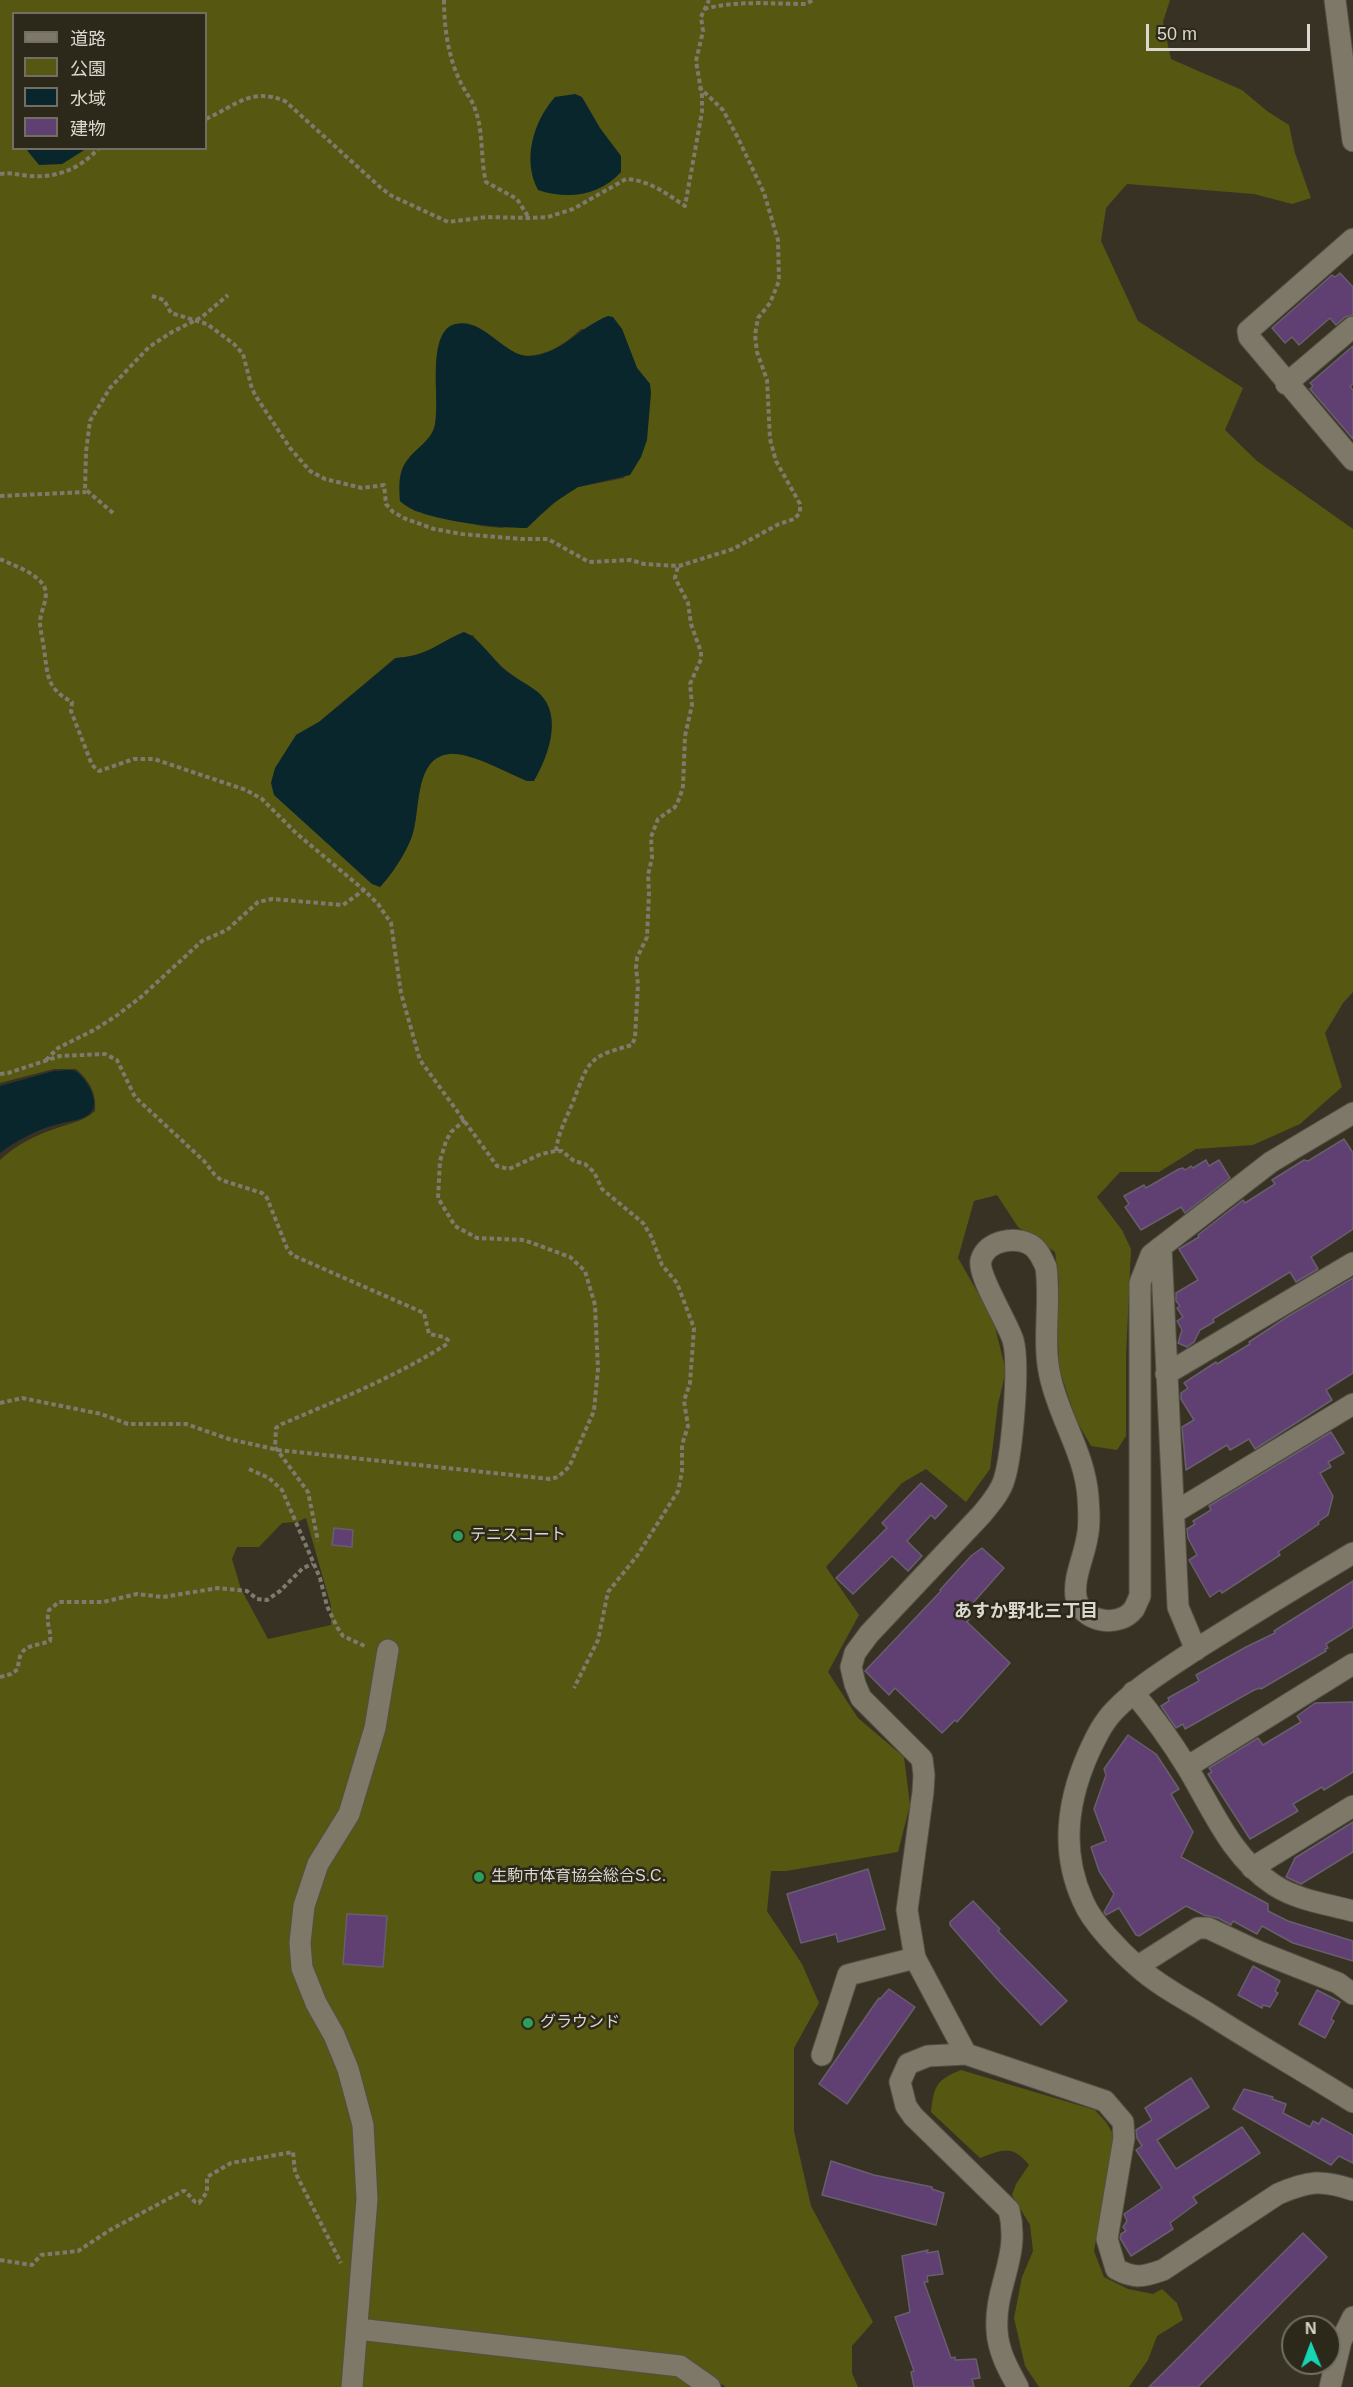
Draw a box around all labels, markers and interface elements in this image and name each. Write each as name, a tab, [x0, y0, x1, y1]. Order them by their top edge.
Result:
legend	[12, 12, 207, 150]
scale bar	[1149, 12, 1312, 50]
text: 50 m	[1157, 24, 1197, 44]
text: 道路	[70, 29, 106, 49]
text: 公園	[70, 59, 106, 79]
text: 水域	[70, 89, 106, 109]
text: 建物	[70, 119, 106, 139]
place label: テニスコート	[470, 1526, 566, 1546]
marker: テニスコート	[451, 1529, 465, 1543]
district label: あすか野北三丁目	[954, 1601, 1098, 1623]
place label: 生駒市体育協会総合S.C.	[491, 1867, 666, 1887]
marker: 生駒市体育協会総合S.C.	[472, 1870, 486, 1884]
place label: グラウンド	[540, 2013, 620, 2033]
marker: グラウンド	[521, 2016, 535, 2030]
north arrow	[1281, 2315, 1341, 2375]
text: N	[1305, 2320, 1317, 2337]

